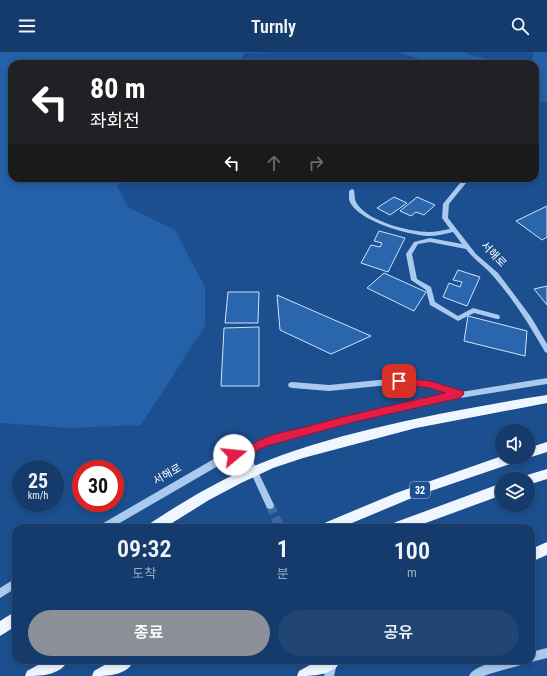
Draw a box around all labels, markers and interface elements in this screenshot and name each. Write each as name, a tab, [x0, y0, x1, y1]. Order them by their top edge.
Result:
icon: menu	[16, 15, 38, 37]
icon: search	[509, 15, 531, 37]
text: Turnly	[251, 16, 296, 37]
text: 80 m	[90, 72, 146, 105]
icon: left	[24, 76, 76, 128]
text: 좌회전	[90, 110, 140, 131]
icon: left	[221, 152, 243, 174]
icon: ahead	[263, 152, 285, 174]
icon: right	[305, 152, 327, 174]
street label: 서해로	[478, 239, 509, 270]
pin	[382, 364, 416, 398]
icon: arrive	[388, 370, 410, 392]
map controls	[495, 424, 535, 512]
button: sound	[495, 424, 535, 464]
position arrow	[213, 434, 255, 476]
speed limit sign: 30	[72, 460, 124, 512]
street label: 서해로	[151, 461, 184, 488]
text: 25	[28, 469, 48, 493]
button: layers	[495, 472, 535, 512]
road number: 32	[410, 482, 430, 498]
text: km/h	[28, 490, 48, 501]
text: 09:32	[117, 535, 172, 563]
text: 1	[277, 535, 289, 563]
text: 100	[394, 537, 430, 565]
text: m	[407, 565, 417, 580]
text: 도착	[132, 566, 156, 581]
text: 분	[277, 566, 289, 581]
button: 종료	[28, 610, 270, 656]
button: 공유	[278, 610, 519, 656]

